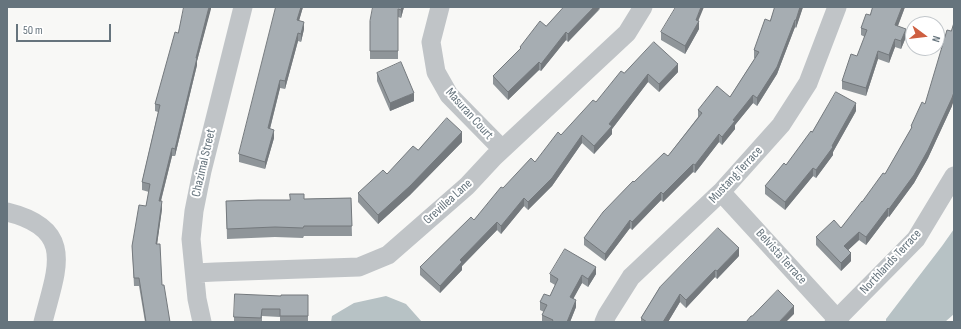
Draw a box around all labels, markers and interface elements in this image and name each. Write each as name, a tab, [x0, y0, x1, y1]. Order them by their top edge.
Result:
scale bar	[18, 16, 113, 42]
north arrow	[905, 16, 945, 56]
text: 50 m	[23, 23, 43, 38]
text: N	[929, 34, 943, 43]
street label: Masuran Court	[442, 85, 496, 143]
street label: Chazimal Street	[189, 128, 219, 198]
street label: Mustang Terrace	[706, 143, 766, 207]
street label: Grevillea Lane	[420, 176, 476, 228]
street label: Belvista Terrace	[752, 226, 810, 288]
street label: Northlands Terrace	[857, 226, 925, 298]

